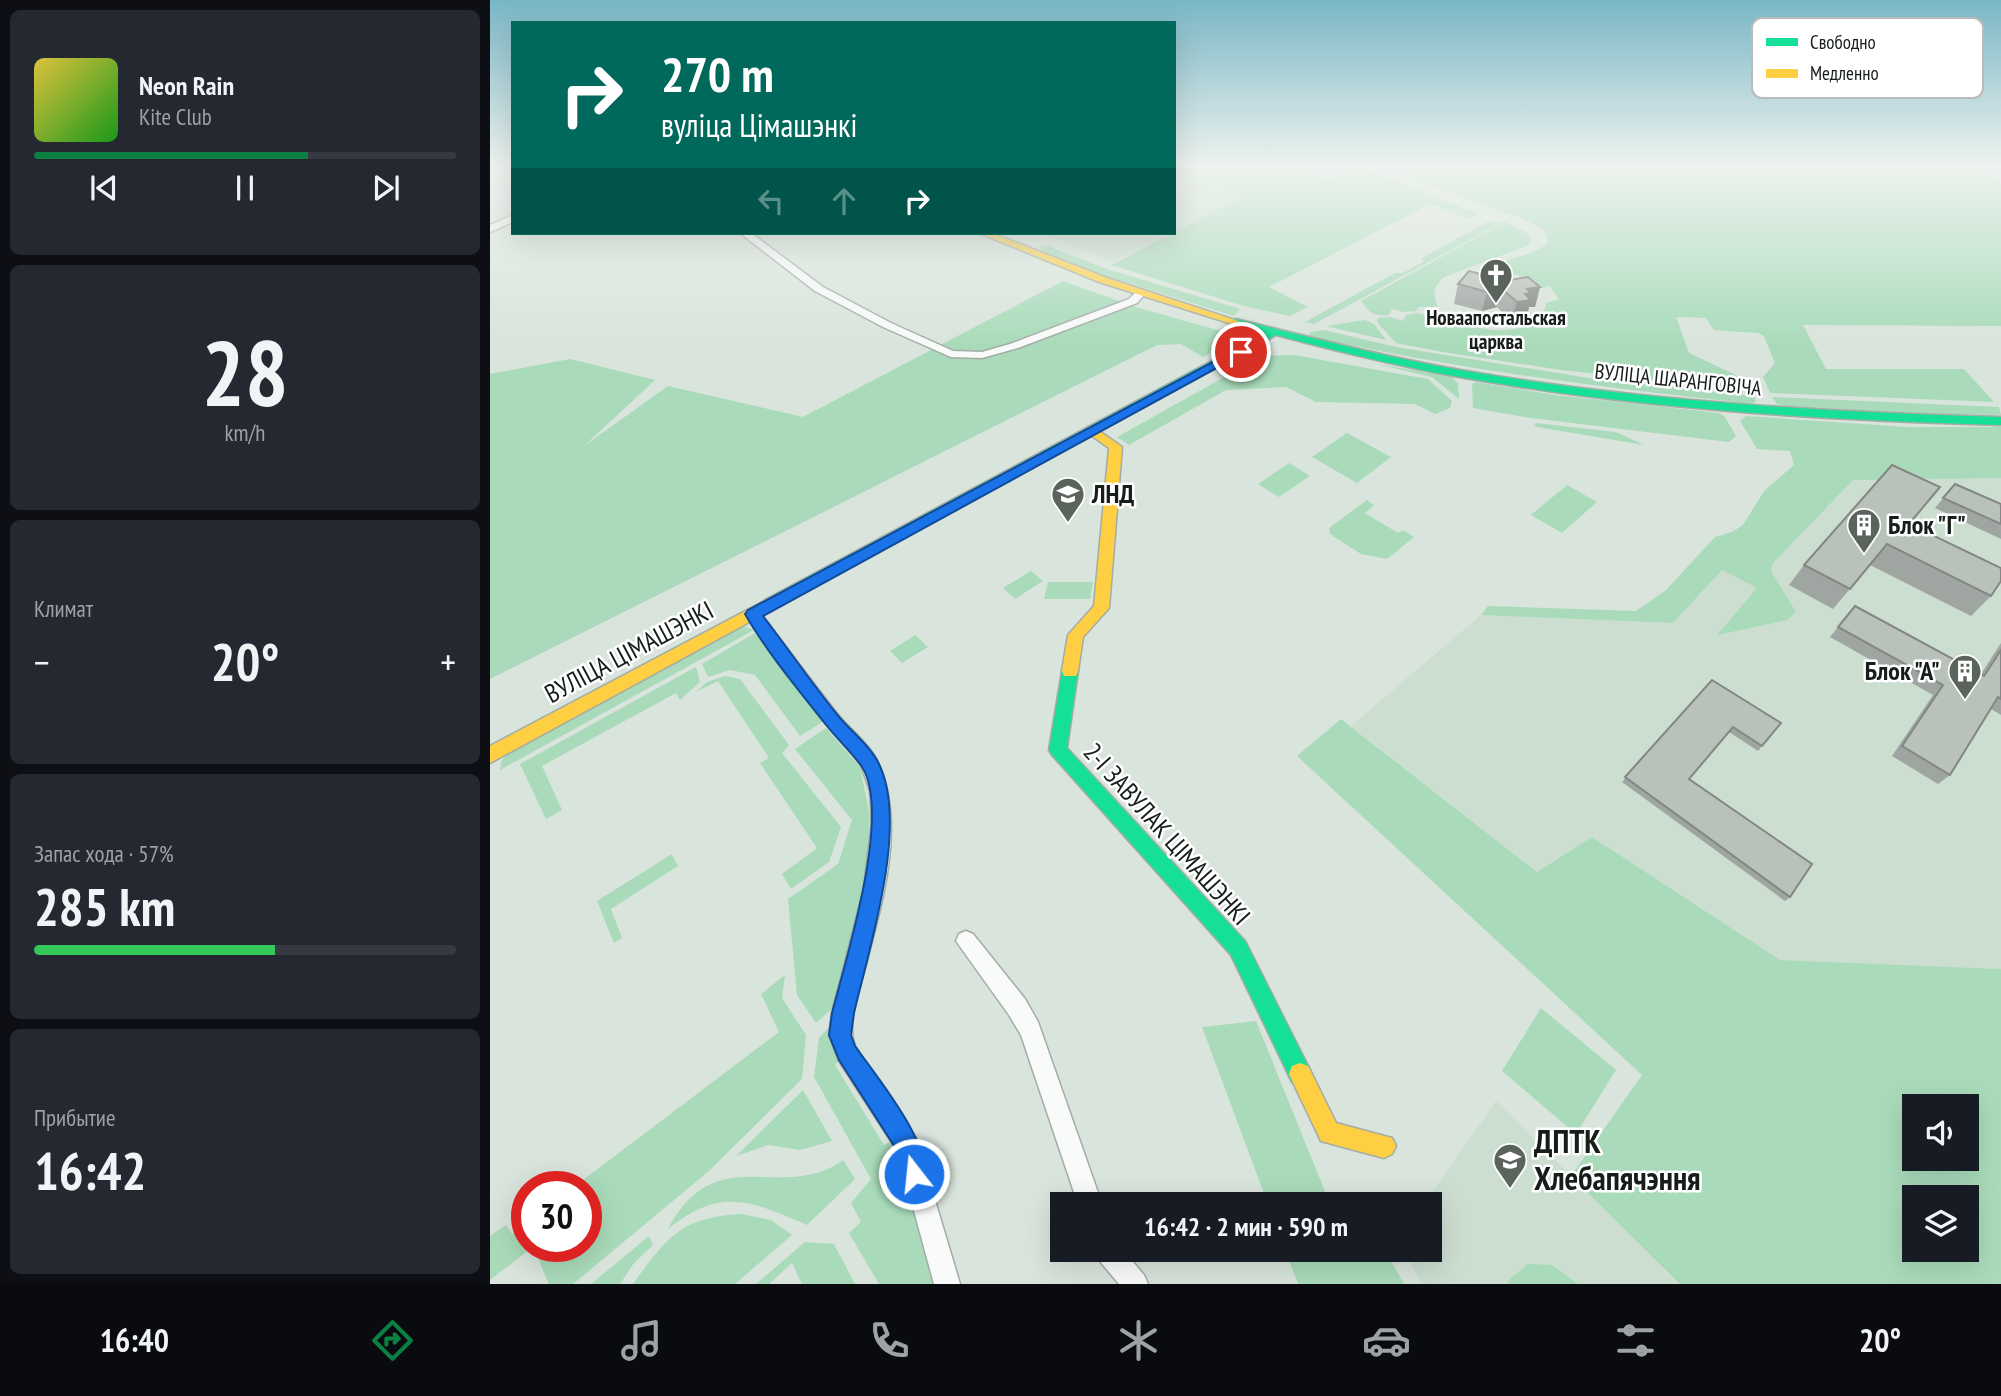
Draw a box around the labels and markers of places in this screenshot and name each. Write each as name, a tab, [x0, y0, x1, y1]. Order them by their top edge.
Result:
church icon: Новаапостальская царква	[1477, 256, 1515, 305]
place label: Новаапостальская царква	[1426, 304, 1566, 355]
pin	[1211, 322, 1271, 382]
school or university icon: ЛНД	[1049, 475, 1087, 524]
place label: ЛНД	[1091, 477, 1134, 510]
building icon: Блок "Г"	[1845, 506, 1883, 555]
place label: Блок "Г"	[1888, 508, 1966, 541]
building icon: Блок "А"	[1946, 652, 1984, 701]
place label: Блок "А"	[1865, 654, 1940, 687]
place label: ДПТК Хлебапячэння	[1534, 1120, 1701, 1199]
school or university icon: ДПТК Хлебапячэння	[1491, 1141, 1529, 1190]

